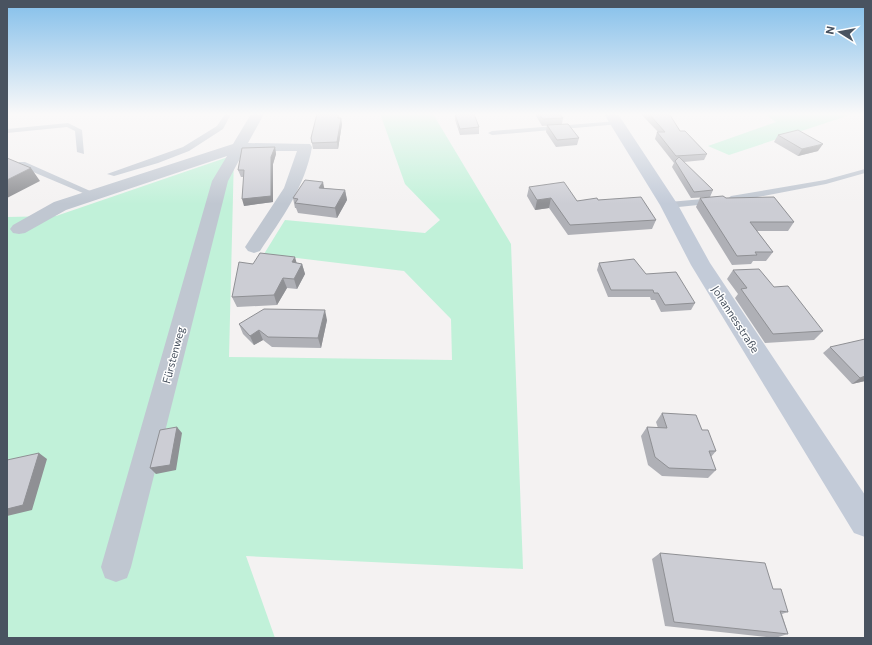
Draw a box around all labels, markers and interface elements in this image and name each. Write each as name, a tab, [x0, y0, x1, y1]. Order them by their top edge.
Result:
north arrow	[820, 12, 860, 52]
text: N	[823, 25, 837, 35]
street label: Johannesstraße	[709, 283, 763, 356]
street label: Fürstenweg	[159, 325, 187, 385]

